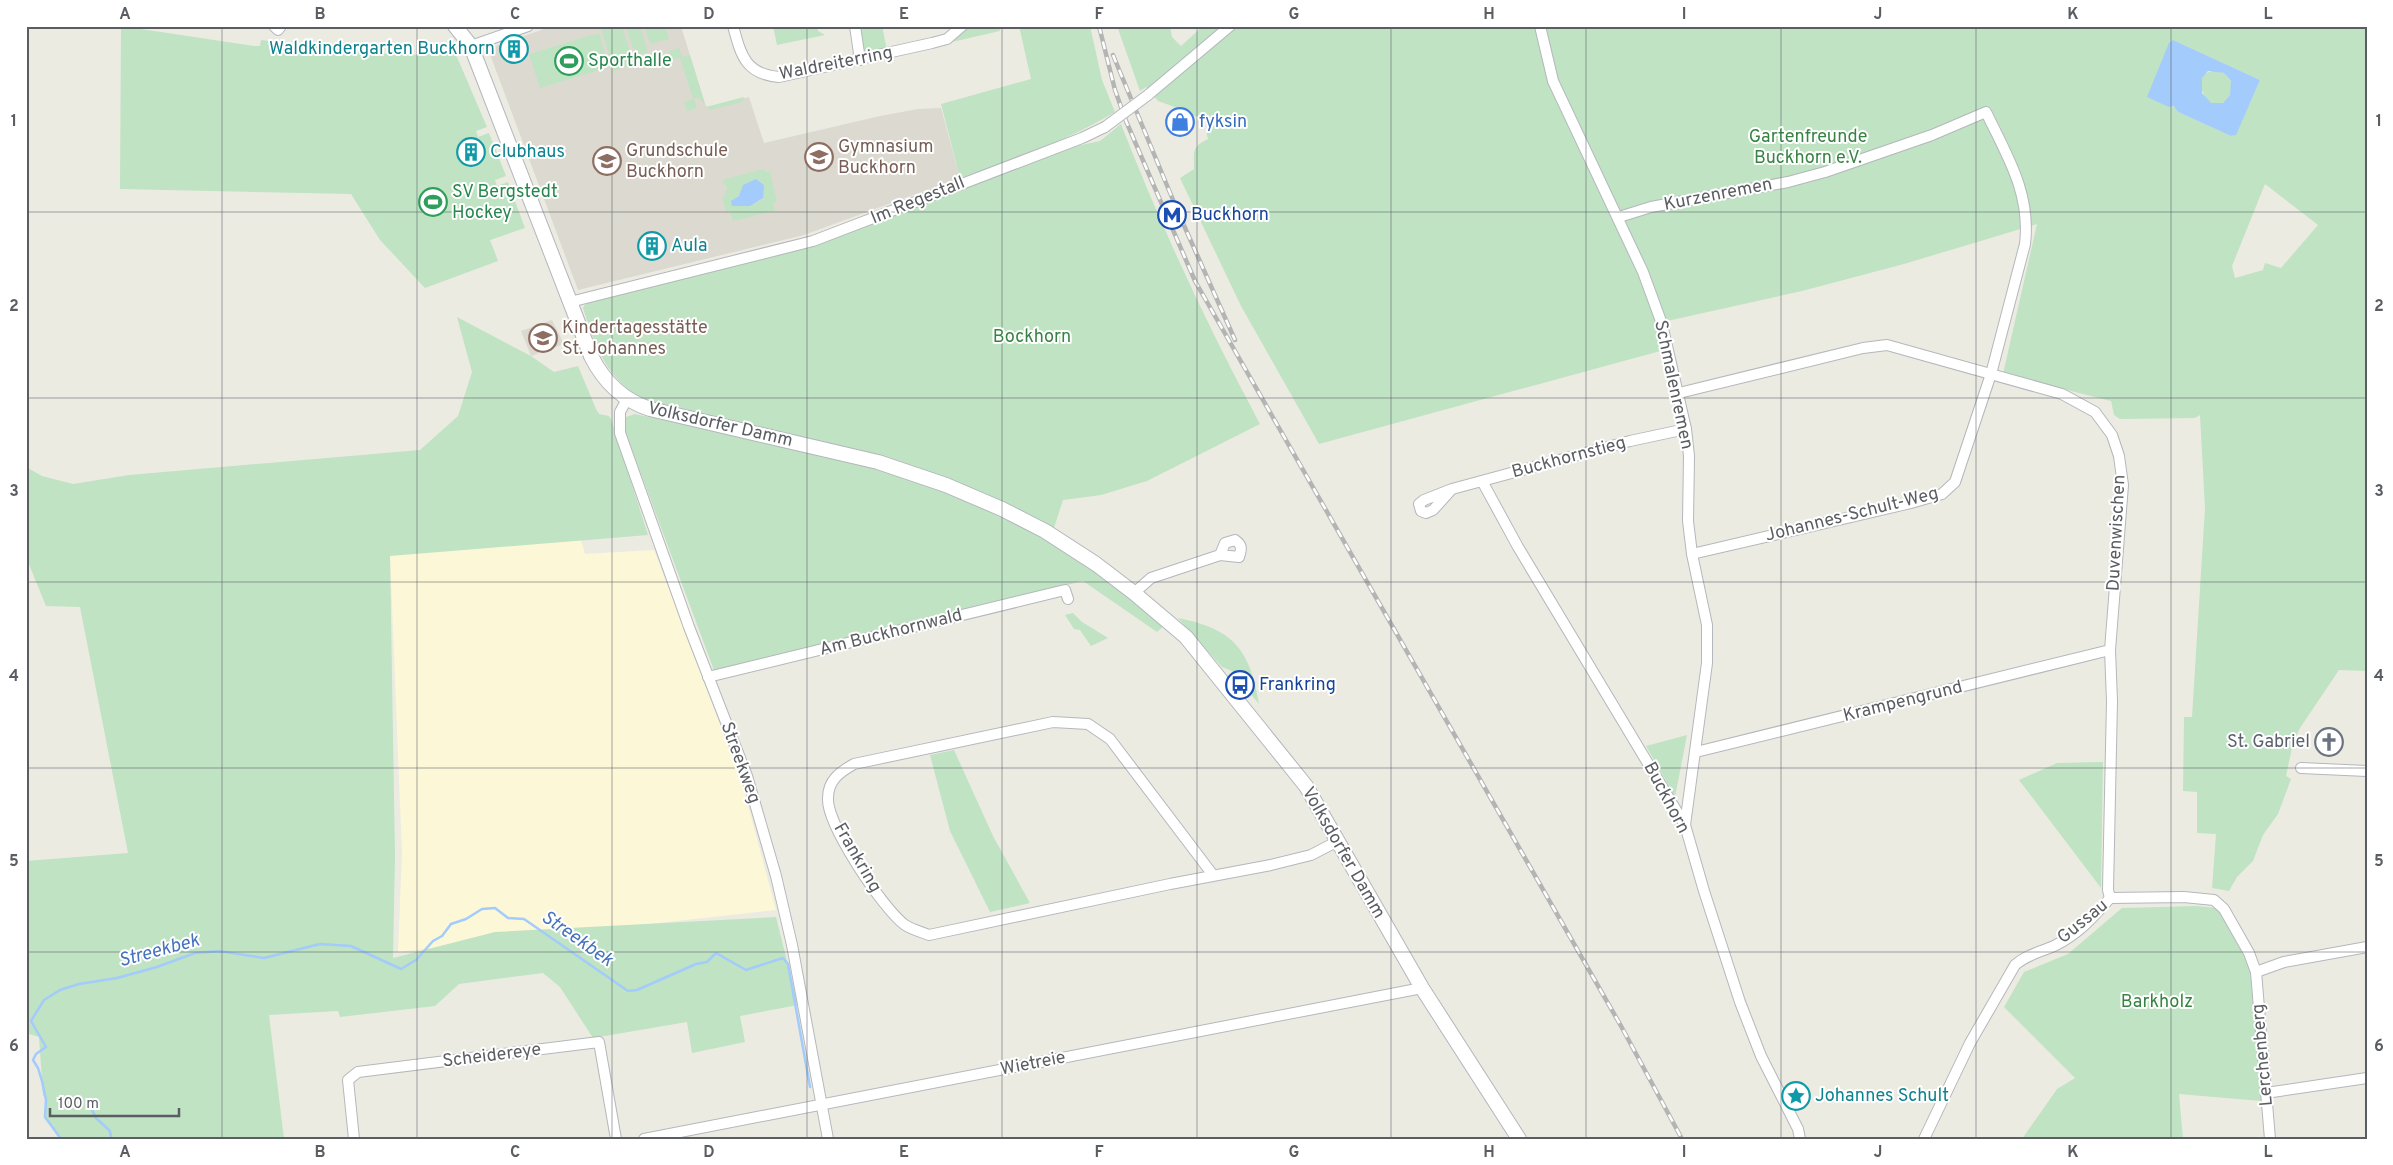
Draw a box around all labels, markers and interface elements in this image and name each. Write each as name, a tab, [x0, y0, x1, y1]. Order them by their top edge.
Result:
text: A	[119, 5, 131, 25]
text: B	[314, 5, 326, 25]
text: C	[510, 5, 520, 25]
text: D	[703, 5, 715, 25]
text: E	[899, 5, 909, 25]
text: F	[1094, 5, 1104, 25]
text: G	[1289, 5, 1299, 25]
text: H	[1483, 5, 1495, 25]
text: I	[1682, 5, 1686, 25]
text: J	[1874, 5, 1882, 25]
text: K	[2067, 5, 2079, 25]
text: L	[2263, 5, 2273, 25]
building icon: Waldkindergarten Buckhorn	[499, 34, 529, 64]
place label: Waldkindergarten Buckhorn	[269, 38, 495, 61]
street label: Waldreiterring	[777, 42, 895, 86]
sports icon: Sporthalle	[554, 46, 584, 76]
place label: Sporthalle	[588, 50, 672, 73]
shop icon: fyksin	[1165, 107, 1195, 137]
place label: fyksin	[1199, 111, 1247, 134]
text: 1	[11, 112, 17, 132]
text: 1	[2376, 112, 2382, 132]
park label: Gartenfreunde Buckhorn e.V.	[1749, 126, 1867, 170]
place label: Gymnasium Buckhorn	[838, 136, 933, 180]
building icon: Clubhaus	[456, 137, 486, 167]
place label: Grundschule Buckhorn	[626, 140, 728, 184]
place label: Clubhaus	[490, 141, 565, 164]
school or university icon: Gymnasium Buckhorn	[804, 142, 834, 172]
school or university icon: Grundschule Buckhorn	[592, 146, 622, 176]
street label: Im Regestall	[868, 172, 968, 230]
street label: Kurzenremen	[1662, 173, 1774, 217]
place label: SV Bergstedt Hockey	[452, 181, 558, 225]
sports icon: SV Bergstedt Hockey	[418, 187, 448, 217]
metro station icon: Buckhorn	[1157, 200, 1187, 230]
place label: Buckhorn	[1191, 204, 1269, 227]
building icon: Aula	[637, 231, 667, 261]
place label: Aula	[671, 235, 707, 258]
text: 2	[9, 297, 19, 317]
text: 2	[2374, 297, 2384, 317]
place label: Kindertagesstätte St. Johannes	[562, 317, 708, 361]
street label: Schmalenremen	[1648, 318, 1698, 452]
school or university icon: Kindertagesstätte St. Johannes	[528, 323, 558, 353]
park label: Bockhorn	[993, 326, 1071, 349]
street label: Volksdorfer Damm	[645, 397, 795, 453]
street label: Buckhornstieg	[1509, 432, 1629, 484]
street label: Duvenwischen	[2102, 474, 2132, 592]
text: 3	[9, 482, 19, 502]
street label: Johannes-Schult-Weg	[1763, 482, 1941, 548]
text: 3	[2374, 482, 2384, 502]
street label: Am Buckhornwald	[817, 604, 965, 662]
text: 4	[9, 667, 19, 687]
text: 4	[2374, 667, 2384, 687]
bus stop icon: Frankring	[1225, 670, 1255, 700]
place label: Frankring	[1259, 674, 1336, 697]
street label: Krampengrund	[1841, 676, 1965, 728]
street label: Streekweg	[715, 719, 765, 807]
church icon: St. Gabriel	[2314, 727, 2344, 757]
place label: St. Gabriel	[2227, 731, 2310, 754]
street label: Buckhorn	[1638, 758, 1694, 838]
street label: Volksdorfer Damm	[1296, 783, 1390, 923]
street label: Frankring	[828, 819, 886, 897]
text: 5	[9, 852, 19, 872]
text: 5	[2374, 852, 2384, 872]
street label: Gussau	[2053, 895, 2113, 949]
water label: Streekbek	[536, 905, 618, 973]
water label: Streekbek	[116, 929, 202, 973]
park label: Barkholz	[2121, 991, 2193, 1014]
street label: Lerchenberg	[2247, 1003, 2279, 1107]
text: 6	[9, 1037, 19, 1057]
text: 6	[2374, 1037, 2384, 1057]
street label: Scheidereye	[441, 1039, 543, 1073]
street label: Wietreie	[999, 1046, 1067, 1082]
place icon: Johannes Schult	[1781, 1081, 1811, 1111]
scale bar	[50, 1085, 179, 1117]
place label: Johannes Schult	[1815, 1085, 1949, 1108]
text: 100 m	[58, 1095, 99, 1114]
text: A	[119, 1143, 131, 1163]
text: B	[314, 1143, 326, 1163]
text: C	[510, 1143, 520, 1163]
text: D	[703, 1143, 715, 1163]
text: E	[899, 1143, 909, 1163]
text: F	[1094, 1143, 1104, 1163]
text: G	[1289, 1143, 1299, 1163]
text: H	[1483, 1143, 1495, 1163]
text: I	[1682, 1143, 1686, 1163]
text: J	[1874, 1143, 1882, 1163]
text: K	[2067, 1143, 2079, 1163]
text: L	[2263, 1143, 2273, 1163]

